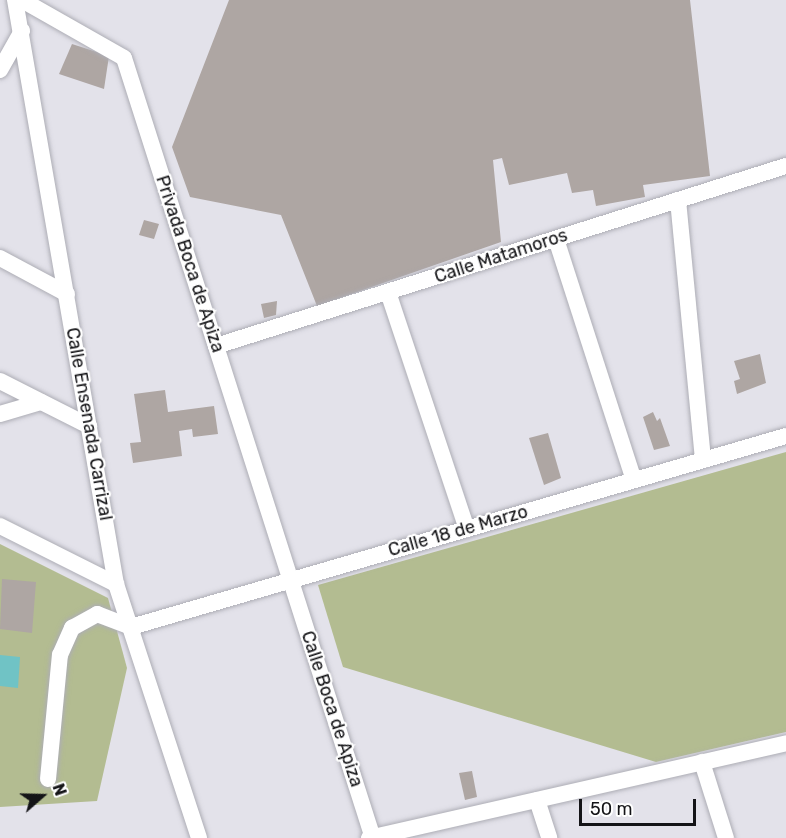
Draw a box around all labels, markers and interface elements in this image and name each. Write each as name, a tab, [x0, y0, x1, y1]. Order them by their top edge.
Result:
street label: Privada Boca de Apiza	[151, 172, 229, 356]
street label: Calle Matamoros	[432, 224, 570, 288]
street label: Calle Ensenada Carrizal	[61, 326, 117, 522]
street label: Calle 18 de Marzo	[386, 501, 530, 561]
street label: Calle Boca de Apiza	[297, 628, 367, 790]
north arrow	[12, 766, 72, 826]
text: N	[48, 781, 70, 798]
scale bar	[582, 787, 699, 825]
text: 50 m	[590, 798, 633, 820]

